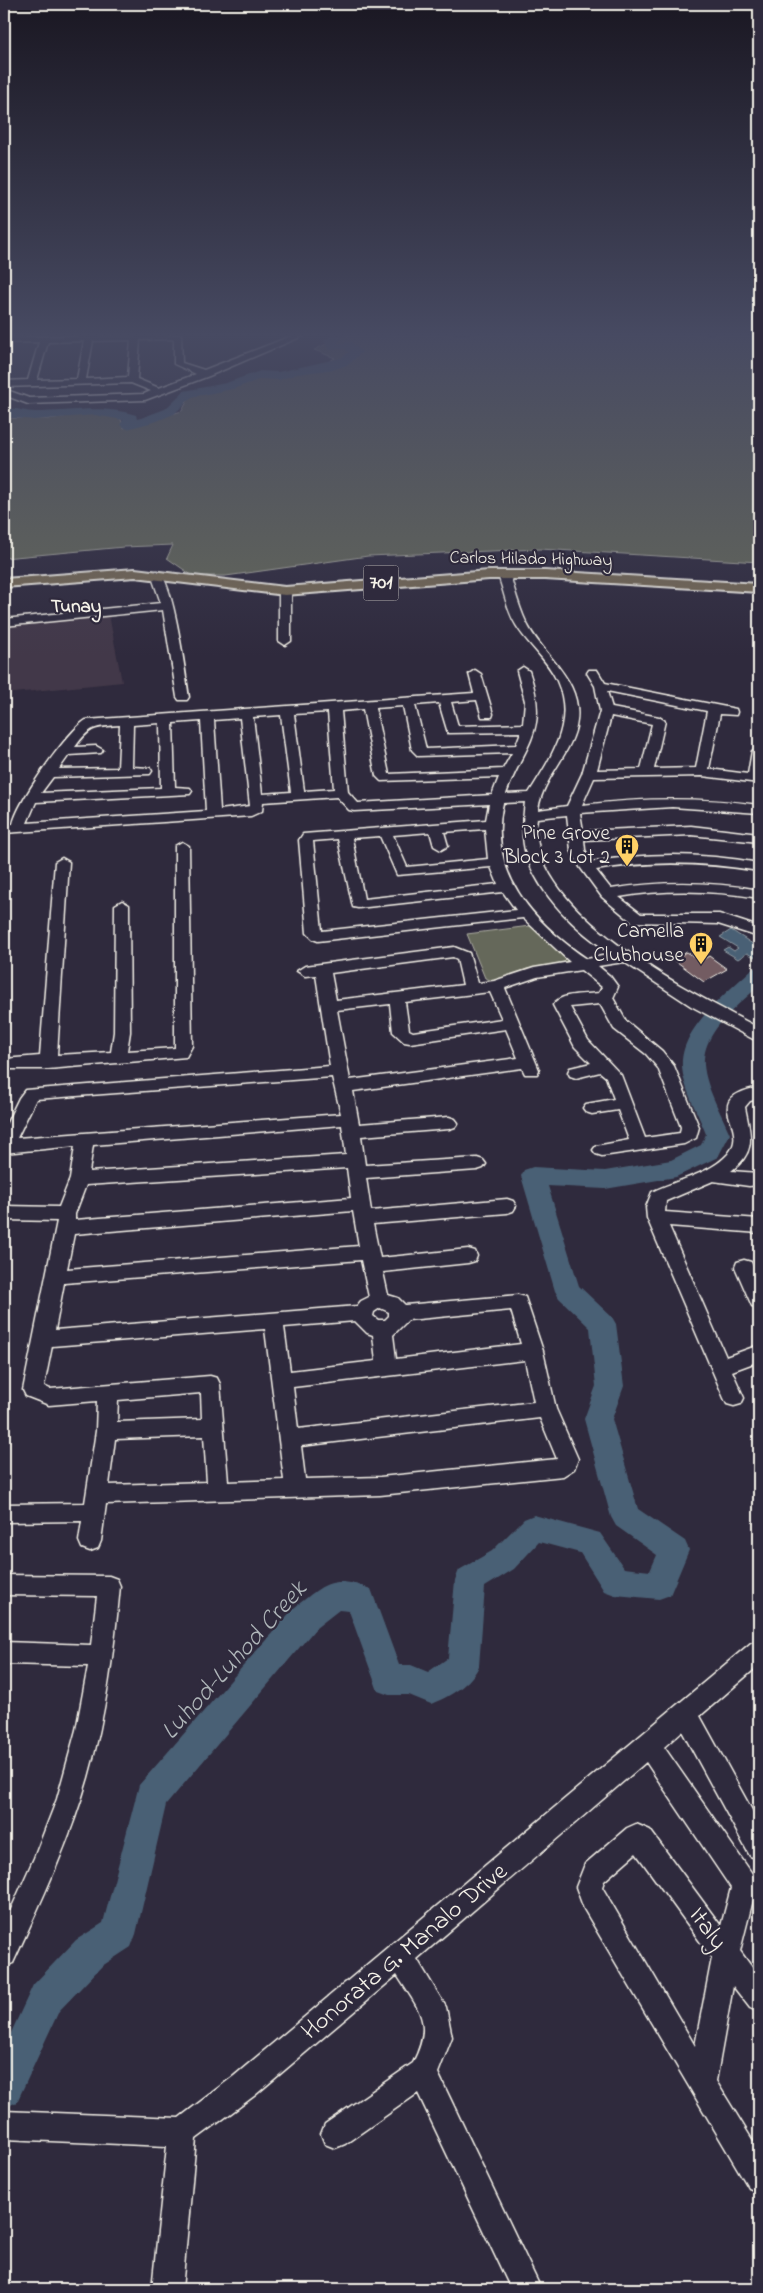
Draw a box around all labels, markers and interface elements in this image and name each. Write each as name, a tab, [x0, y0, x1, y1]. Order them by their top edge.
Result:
street label: Carlos Hilado Highway	[449, 546, 613, 575]
road number: 701	[364, 566, 398, 600]
district label: Tunay	[51, 594, 102, 623]
place label: Pine Grove Block 3 Lot 2	[503, 819, 611, 873]
building icon: Pine Grove Block 3 Lot 2	[614, 833, 640, 867]
place label: Camella Clubhouse	[594, 917, 685, 971]
building icon: Camella Clubhouse	[688, 931, 714, 965]
water label: Luhod-Luhod Creek	[153, 1572, 318, 1749]
street label: Honorata G. Manalo Drive	[294, 1854, 517, 2049]
street label: Italy	[678, 1900, 735, 1959]

